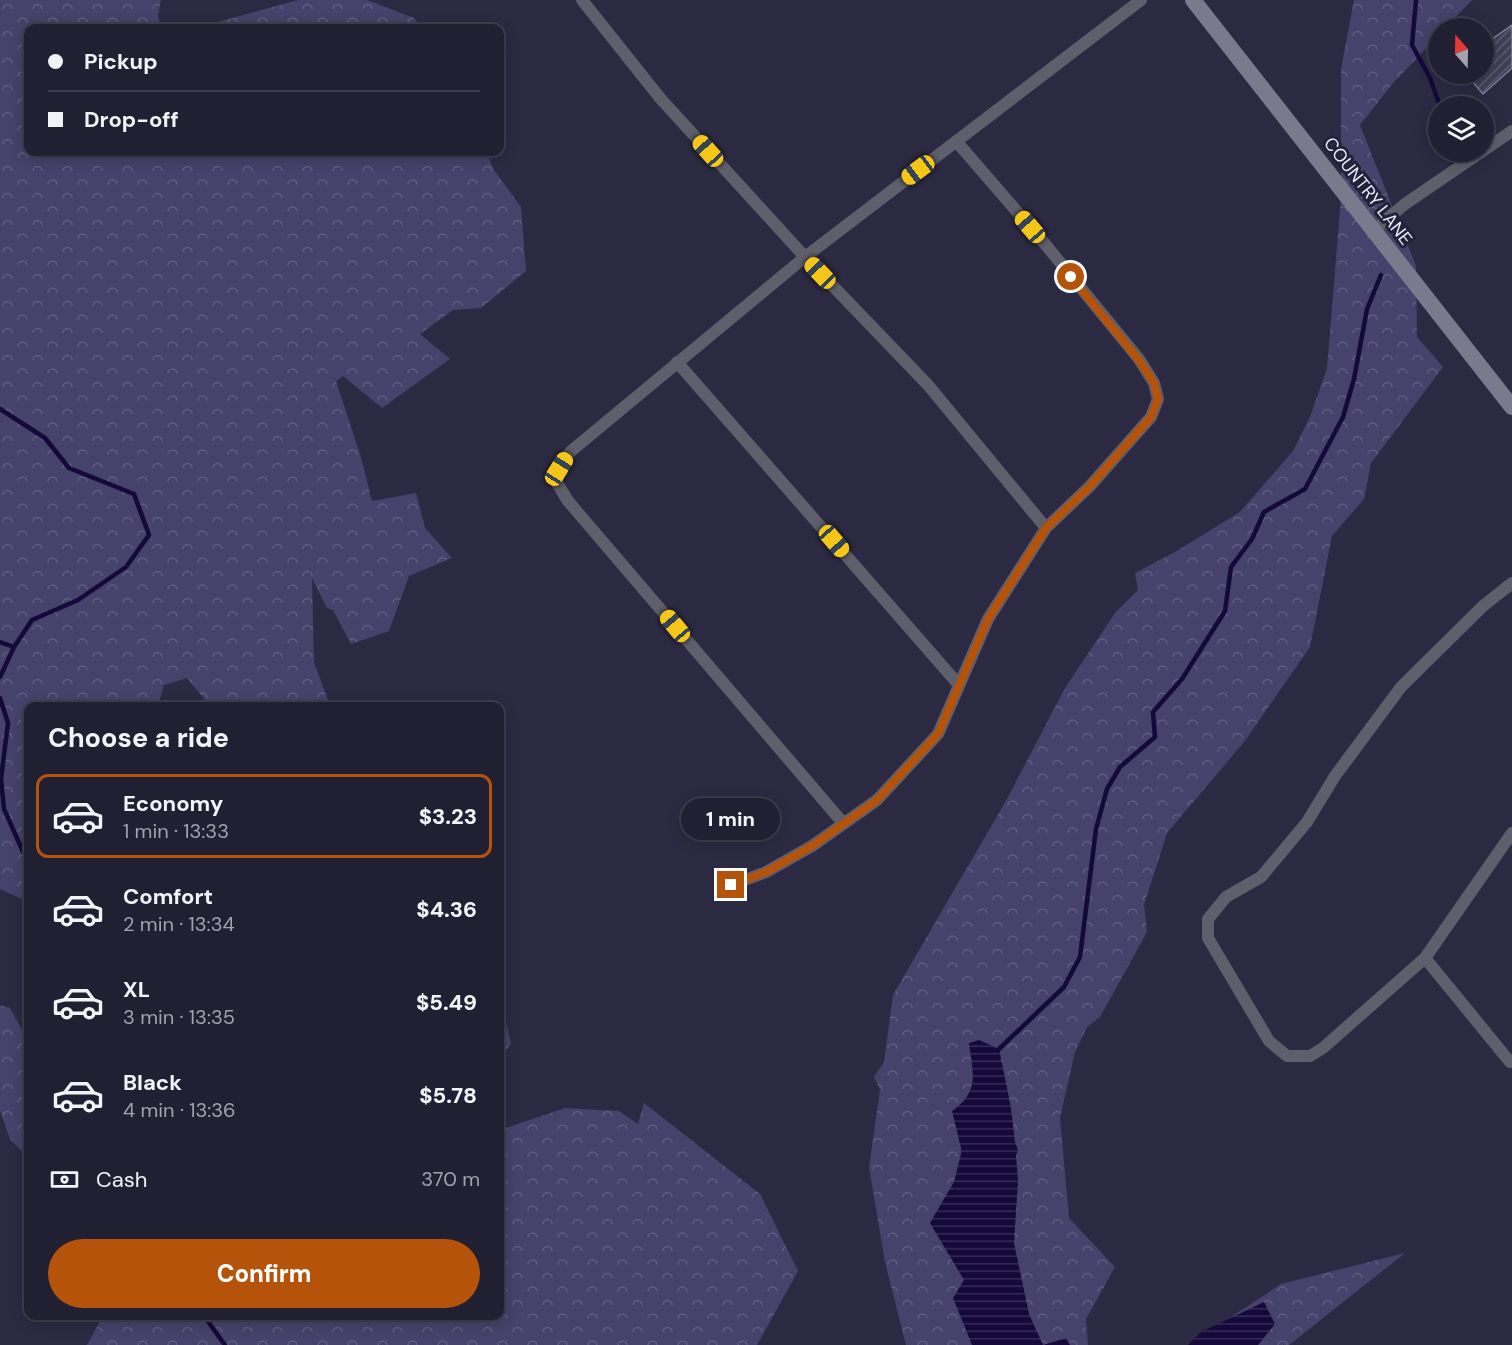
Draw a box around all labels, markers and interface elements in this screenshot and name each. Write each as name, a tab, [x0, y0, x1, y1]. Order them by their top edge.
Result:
north arrow	[1428, 18, 1494, 84]
map controls	[1428, 18, 1494, 162]
text: Pickup	[84, 47, 158, 76]
button: layers	[1428, 96, 1494, 162]
text: Drop-off	[84, 105, 179, 134]
car	[689, 132, 727, 170]
street label: COUNTRY LANE	[1318, 132, 1418, 250]
car	[898, 152, 938, 188]
car	[1011, 208, 1049, 246]
car	[801, 254, 839, 292]
route start	[1057, 263, 1084, 290]
car	[542, 449, 576, 489]
car	[815, 522, 853, 560]
car	[657, 606, 693, 646]
text: Choose a ride	[48, 720, 229, 755]
icon: car	[51, 789, 105, 843]
text: Economy	[123, 789, 223, 818]
callout: 1 min	[682, 798, 780, 840]
text: $3.23	[419, 802, 477, 831]
text: 1 min	[706, 806, 755, 832]
text: 1 min · 13:33	[123, 818, 229, 844]
route end	[717, 871, 744, 898]
icon: car	[51, 882, 105, 936]
text: Comfort	[123, 882, 213, 911]
text: $4.36	[416, 895, 477, 924]
text: 2 min · 13:34	[123, 911, 235, 937]
icon: car	[51, 975, 105, 1029]
text: XL	[123, 975, 150, 1004]
text: $5.49	[416, 988, 477, 1017]
text: 3 min · 13:35	[123, 1004, 235, 1030]
icon: car	[51, 1068, 105, 1122]
text: Black	[123, 1068, 182, 1097]
text: $5.78	[419, 1081, 477, 1110]
text: 4 min · 13:36	[123, 1097, 236, 1123]
icon: cash	[48, 1163, 81, 1196]
text: Cash	[96, 1165, 147, 1194]
text: 370 m	[421, 1166, 480, 1192]
button: Confirm	[48, 1239, 480, 1308]

